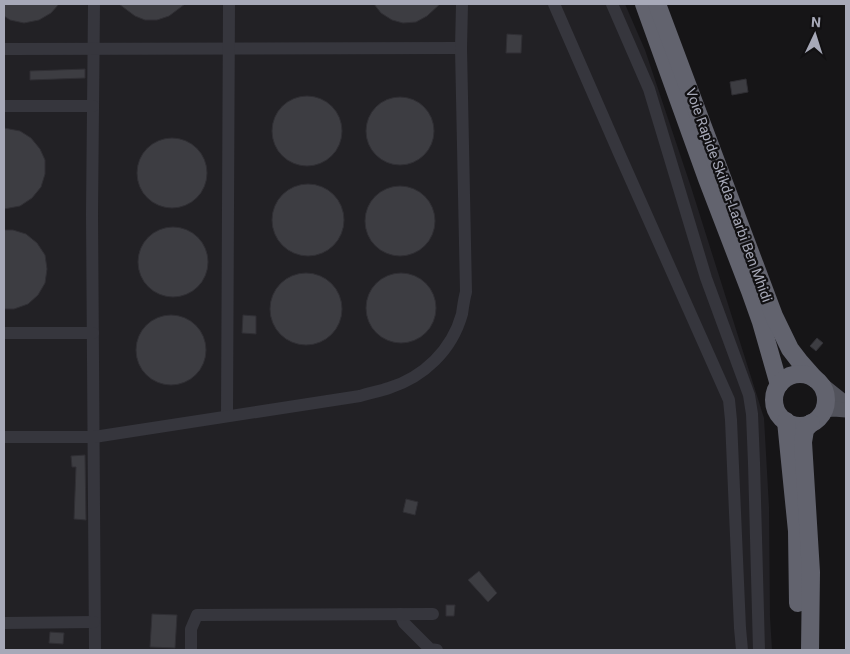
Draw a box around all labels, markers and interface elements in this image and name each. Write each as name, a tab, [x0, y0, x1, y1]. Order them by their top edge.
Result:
north arrow	[790, 10, 840, 60]
text: N	[810, 14, 821, 30]
street label: Voie Rapide Skikda-Laarbi Ben Mhidi	[683, 86, 775, 304]

